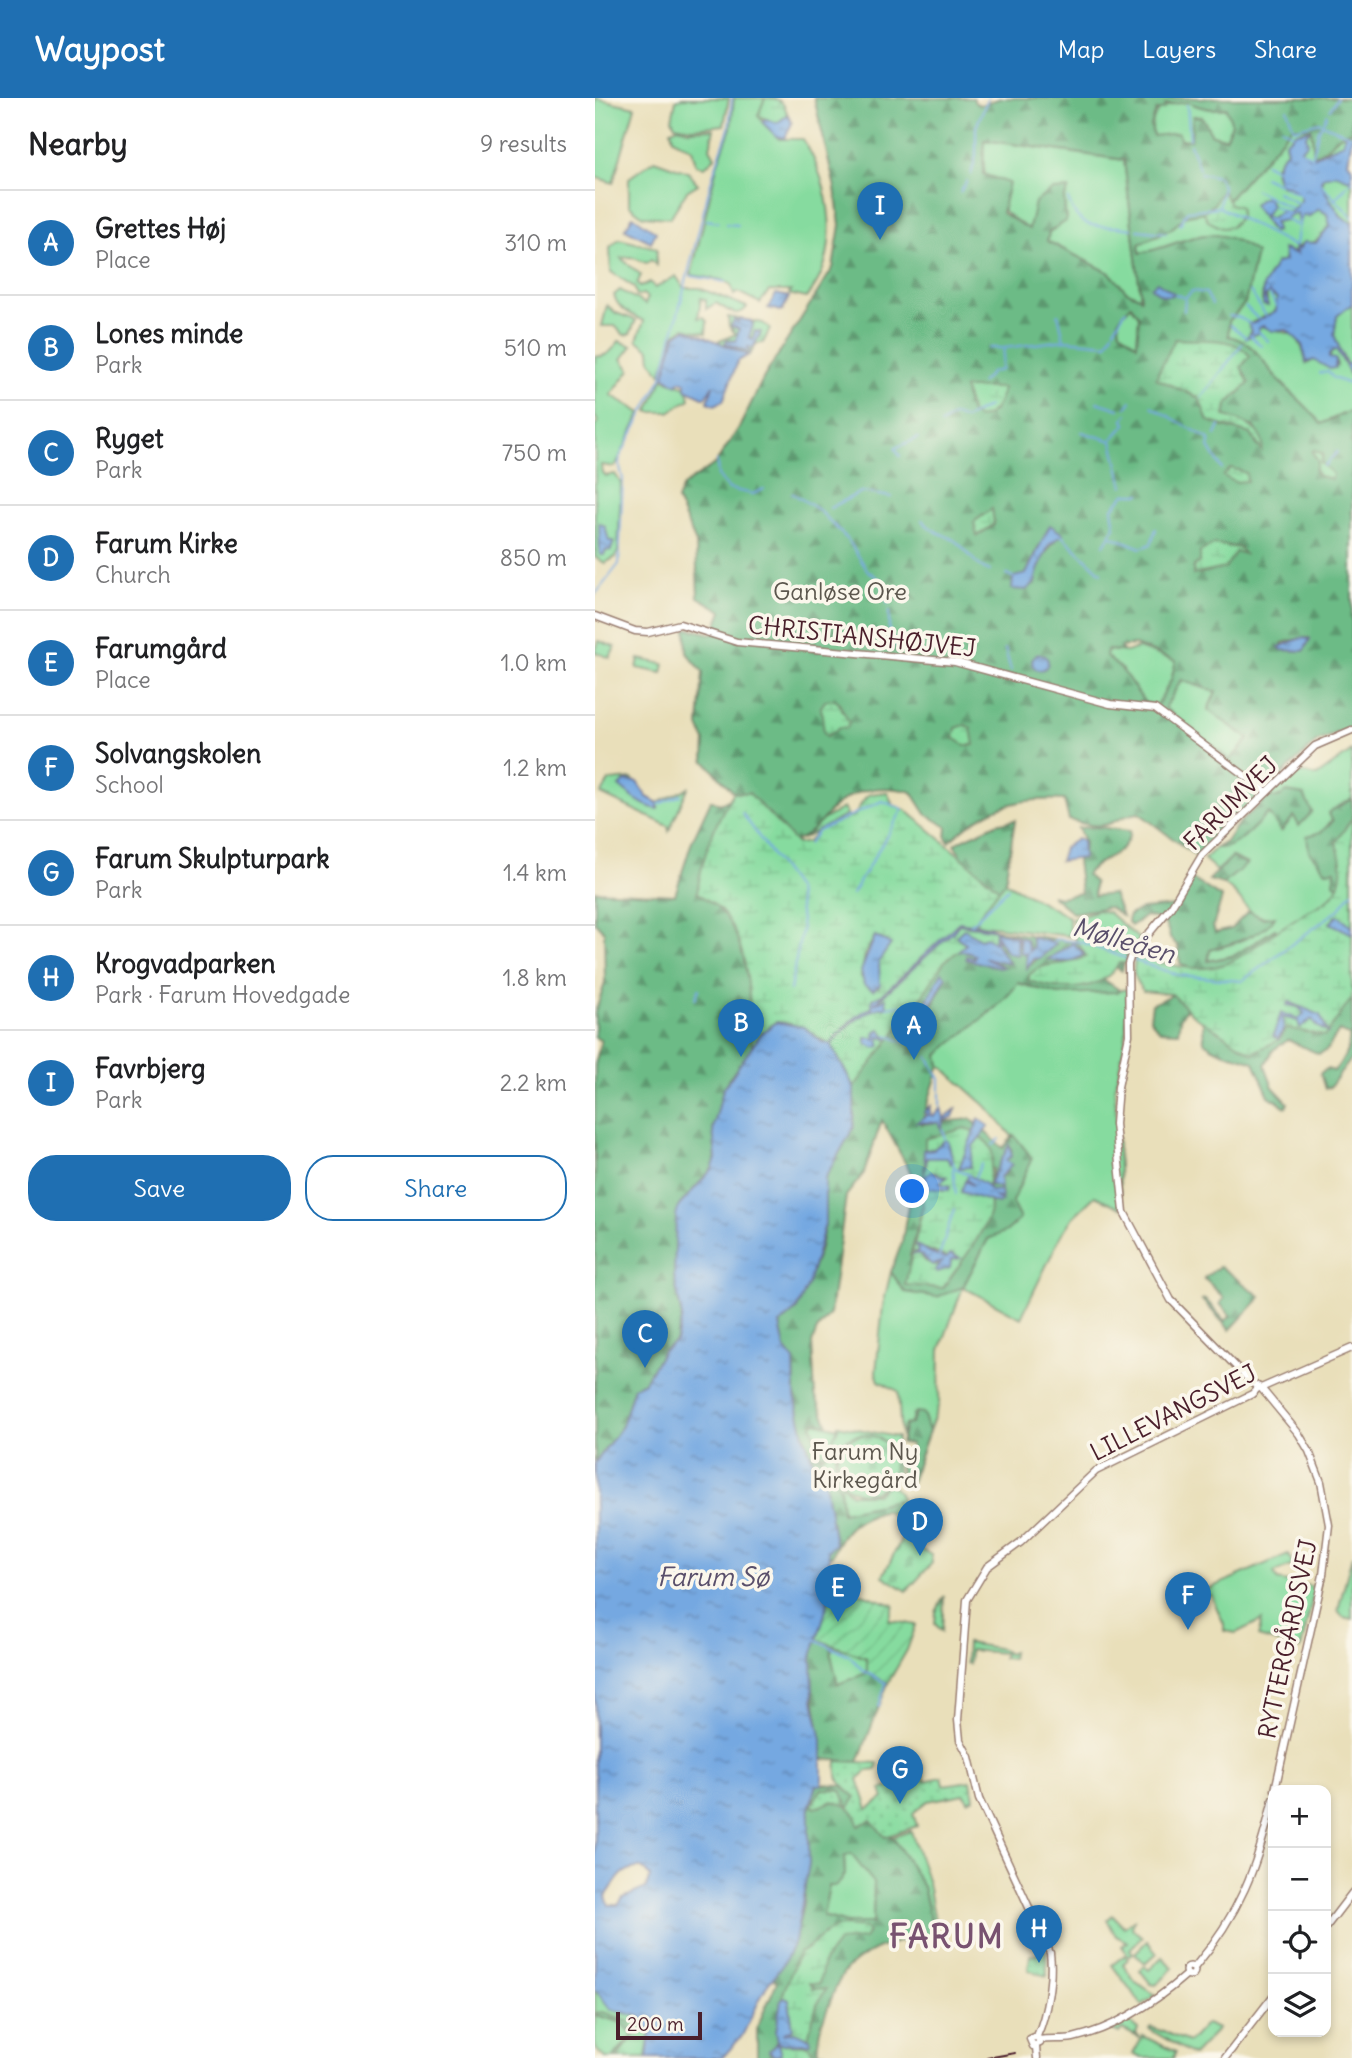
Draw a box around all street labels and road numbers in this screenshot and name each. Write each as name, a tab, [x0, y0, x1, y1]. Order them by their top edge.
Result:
street label: CHRISTIANSHØJVEJ	[747, 609, 977, 663]
street label: FARUMVEJ	[1177, 750, 1283, 856]
street label: LILLEVANGSVEJ	[1085, 1357, 1261, 1467]
street label: RYTTERGÅRDSVEJ	[1251, 1537, 1323, 1741]

